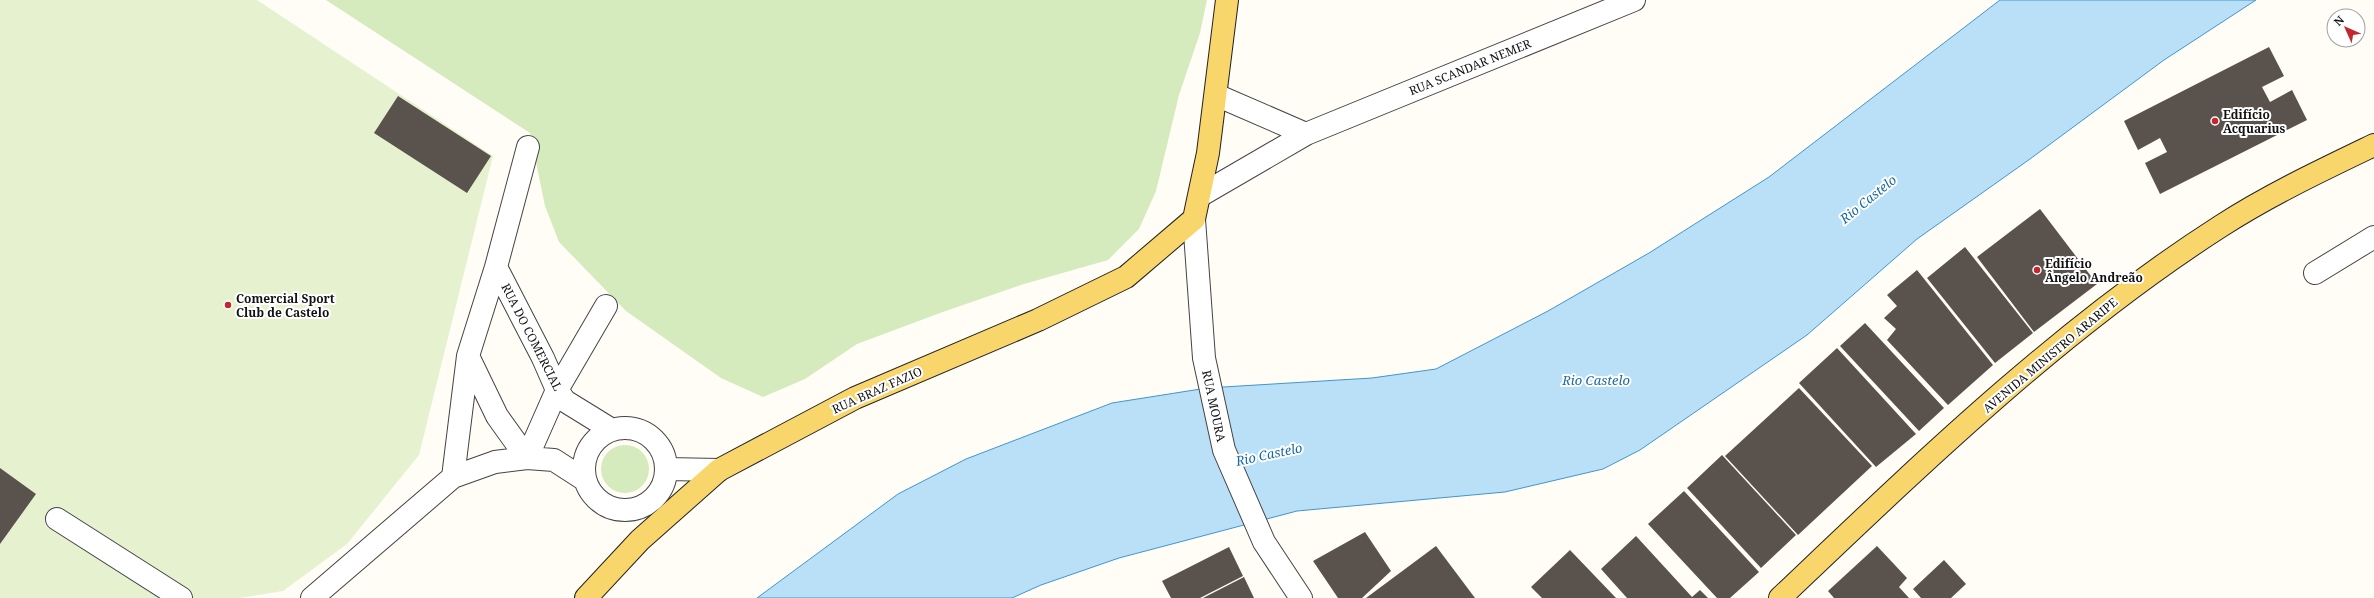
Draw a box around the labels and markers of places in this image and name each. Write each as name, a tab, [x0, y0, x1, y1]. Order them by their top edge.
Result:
place label: Edifício Acquarius	[2223, 106, 2286, 137]
marker: Edifício Acquarius	[2210, 116, 2220, 126]
place label: Edifício Ângelo Andreão	[2045, 255, 2143, 286]
marker: Edifício Ângelo Andreão	[2032, 265, 2042, 275]
place label: Comercial Sport Club de Castelo	[236, 290, 335, 321]
marker: Comercial Sport Club de Castelo	[223, 300, 233, 310]

